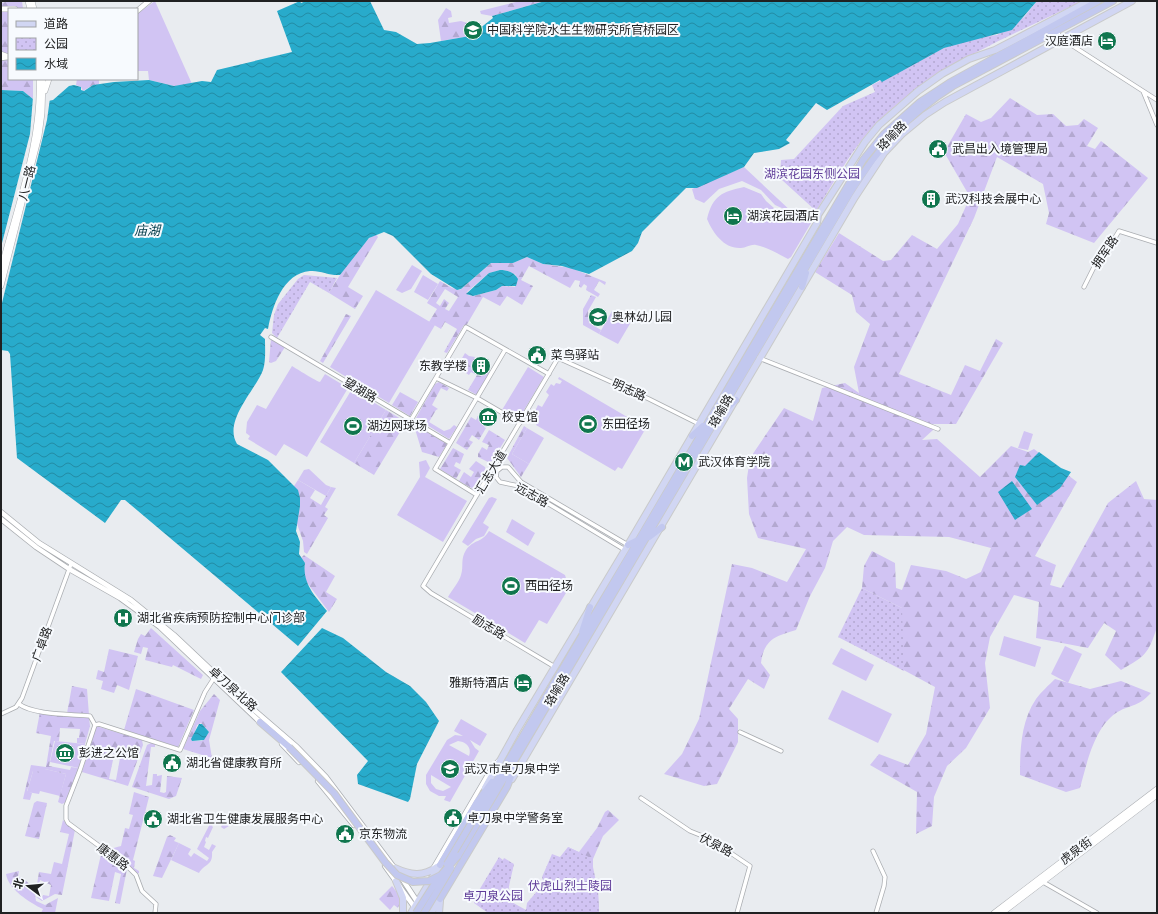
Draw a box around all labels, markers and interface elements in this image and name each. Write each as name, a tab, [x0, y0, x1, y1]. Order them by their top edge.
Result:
legend	[8, 8, 138, 80]
text: 道路	[44, 17, 68, 32]
school or university icon: 中国科学院水生生物研究所官桥园区	[462, 19, 484, 41]
place label: 中国科学院水生生物研究所官桥园区	[487, 23, 679, 38]
hotel icon: 汉庭酒店	[1096, 30, 1118, 52]
place label: 汉庭酒店	[1045, 34, 1093, 49]
text: 公园	[44, 37, 68, 52]
text: 水域	[44, 57, 68, 72]
street label: 珞喻路	[874, 118, 910, 155]
public building icon: 武昌出入境管理局	[927, 138, 949, 160]
place label: 武昌出入境管理局	[952, 142, 1048, 157]
street label: 八一路	[16, 164, 39, 202]
park label: 湖滨花园东侧公园	[764, 167, 860, 182]
building icon: 武汉科技会展中心	[920, 188, 942, 210]
place label: 武汉科技会展中心	[945, 192, 1041, 207]
hotel icon: 湖滨花园酒店	[722, 205, 744, 227]
place label: 湖滨花园酒店	[747, 209, 819, 224]
water label: 庙湖	[134, 223, 162, 239]
street label: 拥军路	[1089, 233, 1122, 271]
school or university icon: 奥林幼儿园	[587, 306, 609, 328]
place label: 奥林幼儿园	[612, 310, 672, 325]
public building icon: 菜鸟驿站	[526, 344, 548, 366]
place label: 菜鸟驿站	[551, 348, 599, 363]
building icon: 东教学楼	[470, 355, 492, 377]
place label: 东教学楼	[419, 359, 467, 374]
street label: 望湖路	[340, 375, 379, 406]
street label: 明志路	[609, 376, 648, 405]
street label: 珞喻路	[706, 392, 737, 431]
museum icon: 校史馆	[477, 406, 499, 428]
place label: 校史馆	[502, 410, 538, 425]
sports icon: 东田径场	[577, 413, 599, 435]
sports icon: 湖边网球场	[342, 415, 364, 437]
place label: 东田径场	[602, 417, 650, 432]
place label: 湖边网球场	[367, 419, 427, 434]
street label: 汇志大道	[473, 448, 510, 497]
metro station icon: 武汉体育学院	[673, 451, 695, 473]
place label: 武汉体育学院	[698, 455, 770, 470]
street label: 远志路	[512, 480, 551, 511]
sports icon: 西田径场	[500, 575, 522, 597]
place label: 西田径场	[525, 579, 573, 594]
hospital icon: 湖北省疾病预防控制中心门诊部	[112, 607, 134, 629]
place label: 湖北省疾病预防控制中心门诊部	[137, 611, 305, 626]
street label: 励志路	[469, 612, 508, 643]
street label: 广卓路	[29, 625, 56, 664]
street label: 卓刀泉北路	[205, 664, 260, 715]
street label: 珞喻路	[542, 671, 573, 710]
hotel icon: 雅斯特酒店	[512, 672, 534, 694]
place label: 雅斯特酒店	[449, 676, 509, 691]
museum icon: 彭进之公馆	[54, 742, 76, 764]
place label: 彭进之公馆	[79, 746, 139, 761]
public building icon: 湖北省健康教育所	[161, 752, 183, 774]
place label: 湖北省健康教育所	[186, 756, 282, 771]
school or university icon: 武汉市卓刀泉中学	[439, 758, 461, 780]
place label: 武汉市卓刀泉中学	[464, 762, 560, 777]
public building icon: 卓刀泉中学警务室	[442, 807, 464, 829]
public building icon: 湖北省卫生健康发展服务中心	[142, 808, 164, 830]
place label: 卓刀泉中学警务室	[467, 811, 563, 826]
place label: 湖北省卫生健康发展服务中心	[167, 812, 323, 827]
public building icon: 京东物流	[334, 823, 356, 845]
place label: 京东物流	[359, 827, 407, 842]
street label: 伏泉路	[696, 830, 735, 861]
street label: 虎泉街	[1057, 835, 1095, 868]
street label: 康惠路	[94, 841, 132, 874]
north arrow	[8, 866, 48, 906]
text: 北	[11, 876, 27, 890]
park label: 伏虎山烈士陵园	[528, 879, 612, 894]
park label: 卓刀泉公园	[463, 889, 523, 904]

